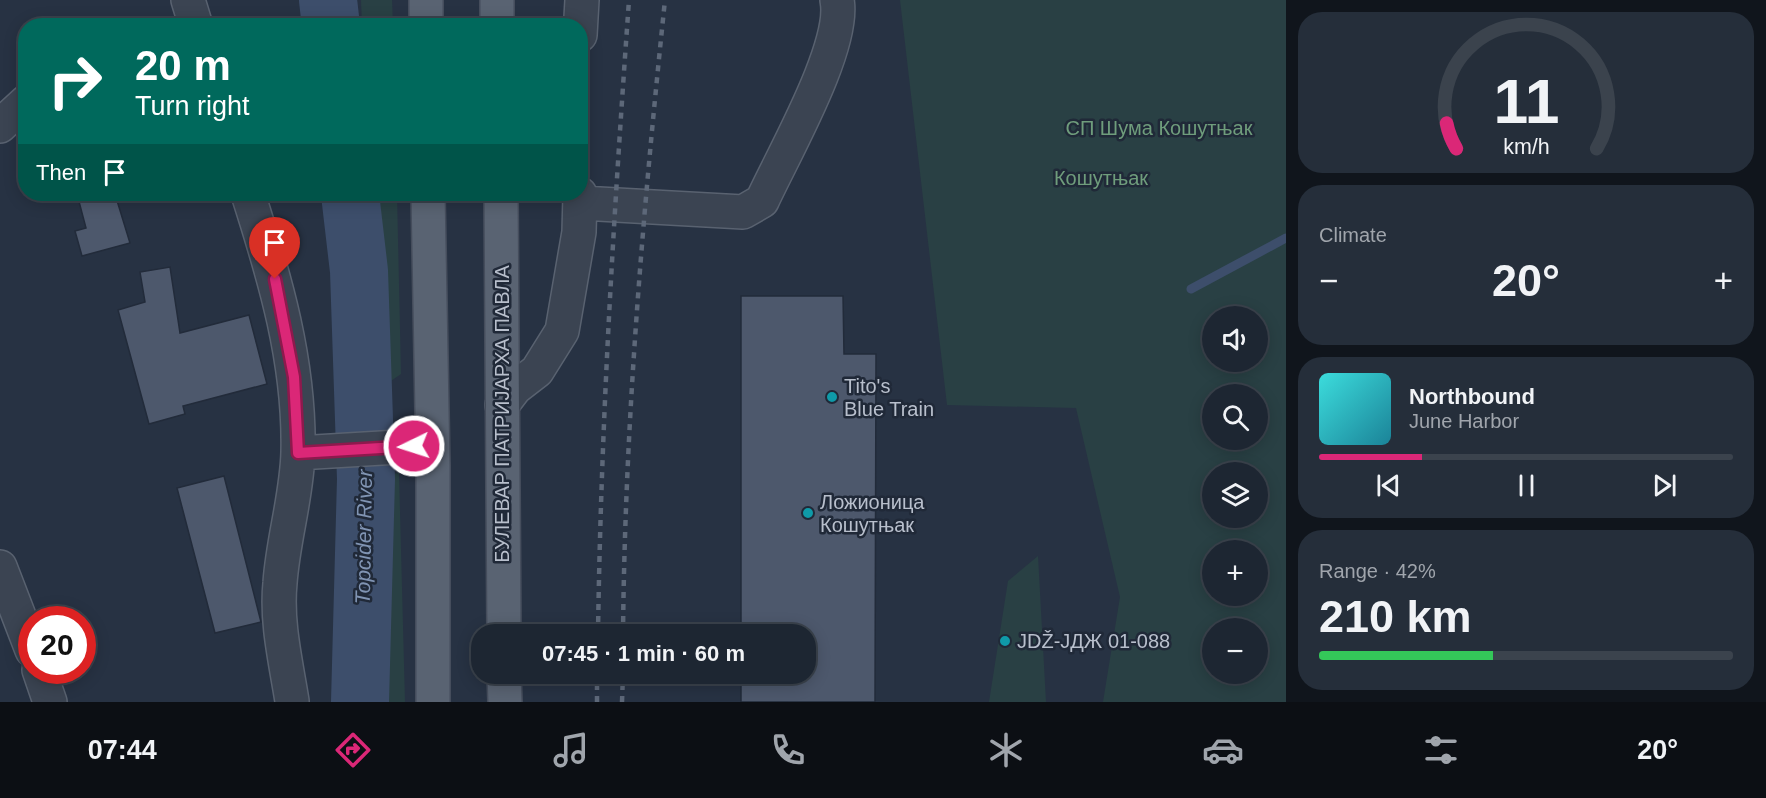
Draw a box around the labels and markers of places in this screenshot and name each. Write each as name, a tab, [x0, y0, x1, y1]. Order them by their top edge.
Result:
pin	[249, 217, 300, 279]
place label: Tito's Blue Train	[844, 375, 934, 420]
marker: Tito's Blue Train	[825, 390, 839, 404]
place label: Ложионица Кошутњак	[820, 491, 925, 536]
marker: Ложионица Кошутњак	[801, 506, 815, 520]
place label: JDŽ-JДЖ 01-088	[1017, 630, 1170, 652]
marker: JDŽ-JДЖ 01-088	[998, 634, 1012, 648]

